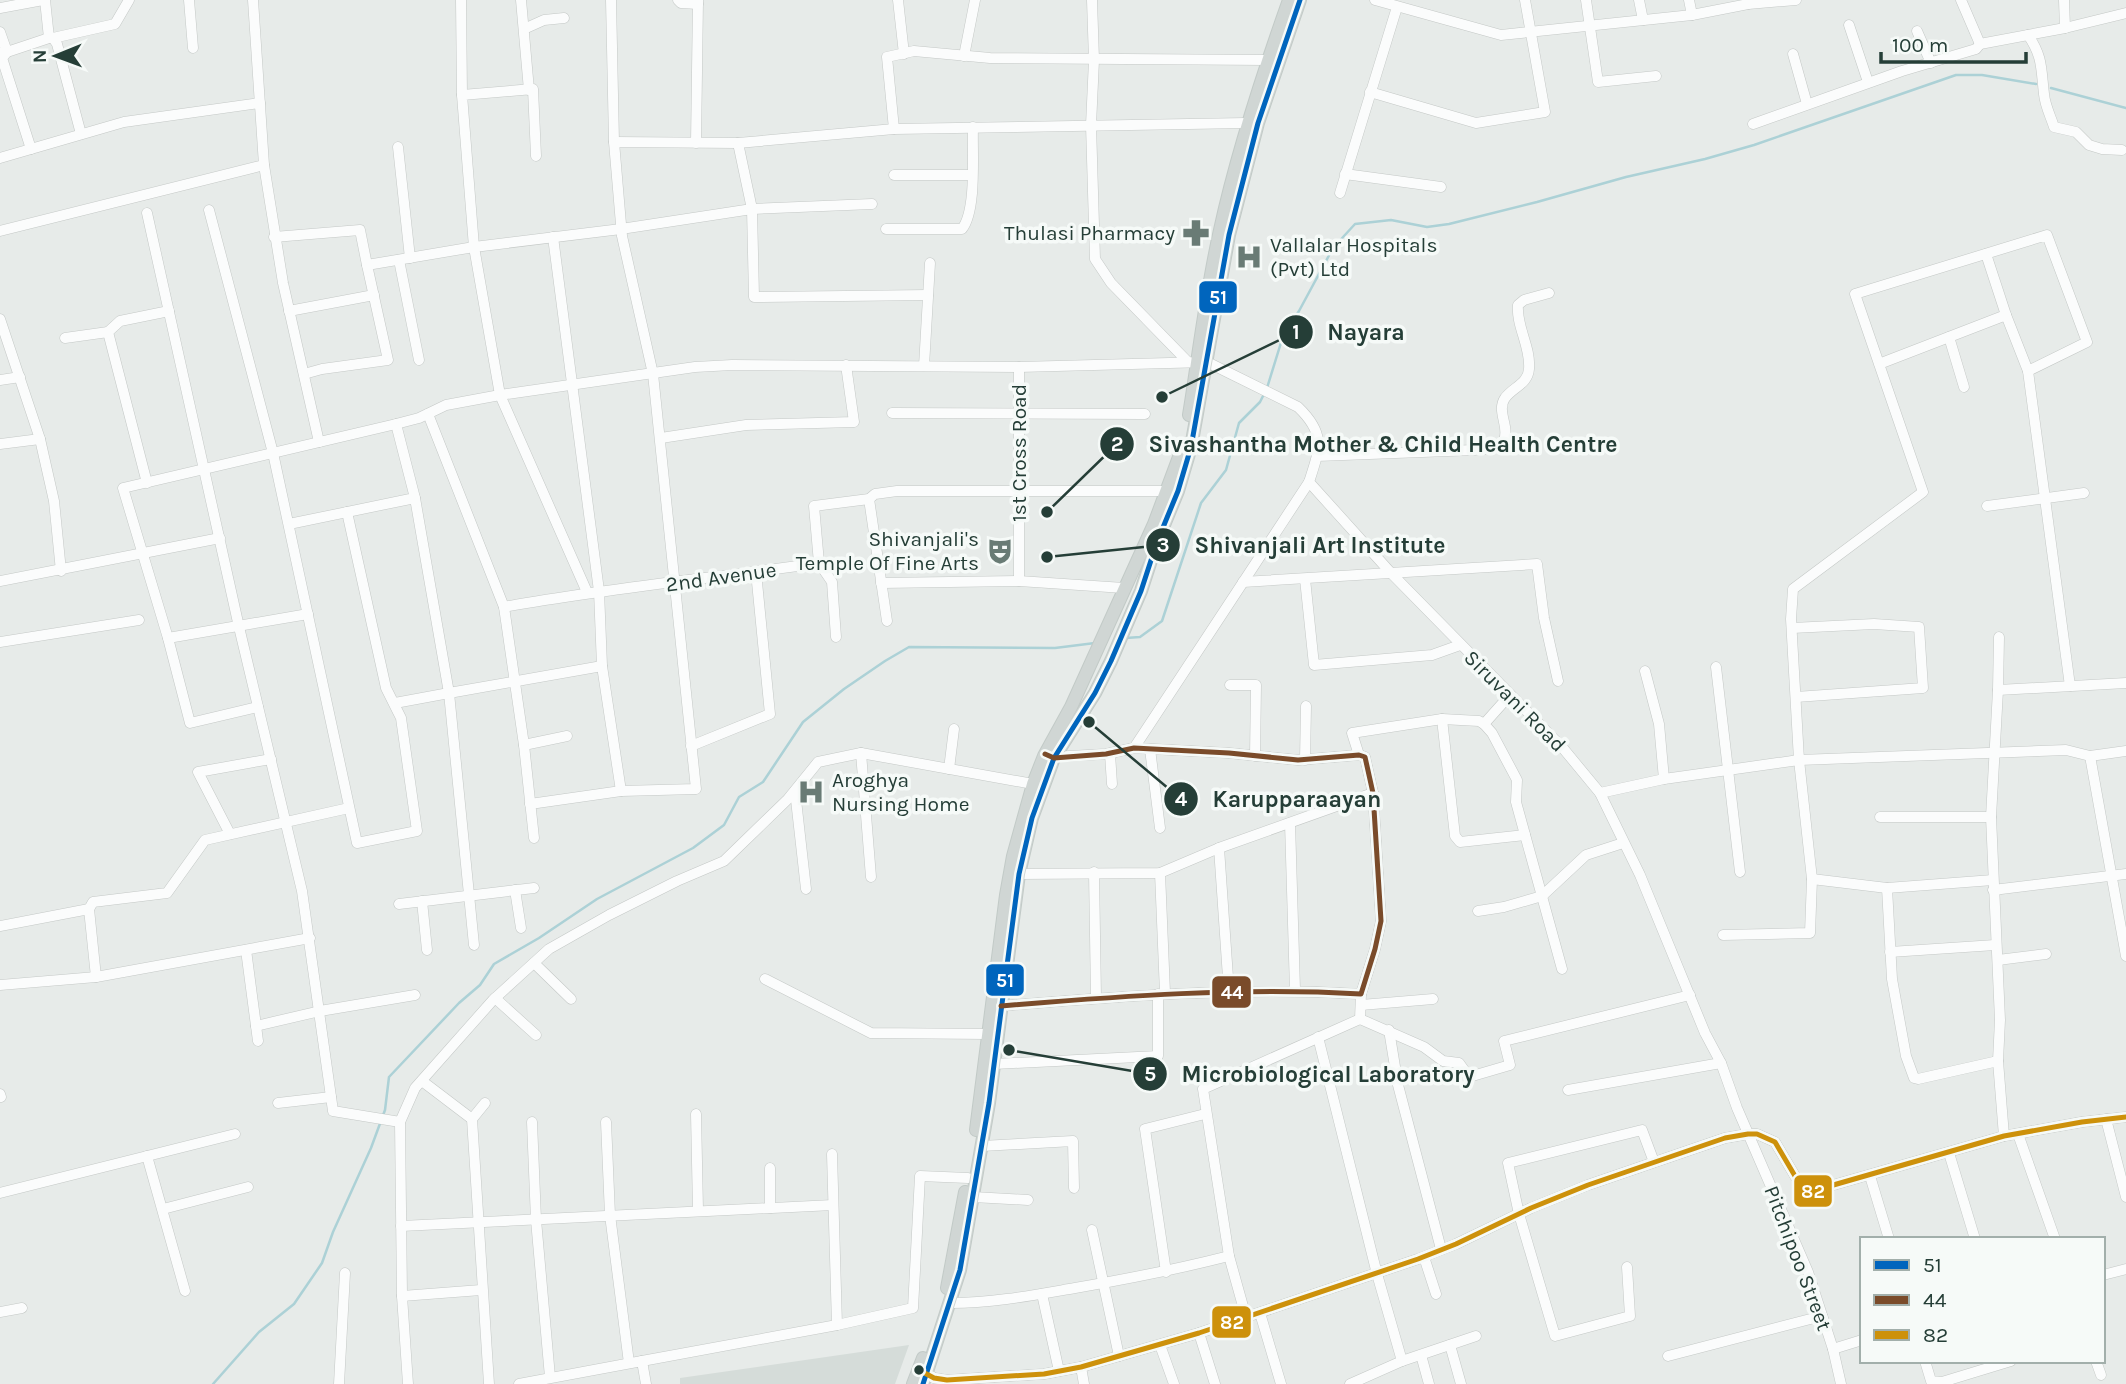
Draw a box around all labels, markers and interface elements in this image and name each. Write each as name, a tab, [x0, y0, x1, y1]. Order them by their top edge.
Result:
north arrow	[21, 21, 91, 91]
scale bar	[1881, 21, 2026, 65]
text: 100 m	[1892, 33, 1949, 57]
text: N	[29, 49, 51, 63]
pharmacy icon: Thulasi Pharmacy	[1181, 218, 1211, 248]
place label: Thulasi Pharmacy	[1004, 221, 1175, 245]
place label: Vallalar Hospitals (Pvt) Ltd	[1270, 233, 1438, 281]
hospital icon: Vallalar Hospitals (Pvt) Ltd	[1234, 242, 1264, 272]
line badge: 51	[1198, 280, 1238, 314]
text: 51	[1209, 287, 1227, 309]
callout: Nayara	[1278, 310, 1419, 354]
text: Nayara	[1327, 319, 1405, 346]
text: 1	[1292, 320, 1300, 344]
street label: 1st Cross Road	[1007, 384, 1031, 522]
callout: Sivashantha Mother & Child Health Centre	[1100, 422, 1632, 466]
text: Sivashantha Mother & Child Health Centre	[1149, 431, 1617, 458]
text: 2	[1111, 432, 1123, 456]
callout: Shivanjali Art Institute	[1145, 523, 1459, 567]
place label: Shivanjali's Temple Of Fine Arts	[796, 527, 979, 575]
text: Shivanjali Art Institute	[1195, 532, 1445, 559]
text: 3	[1156, 533, 1170, 557]
theatre icon: Shivanjali's Temple Of Fine Arts	[985, 536, 1015, 566]
street label: 2nd Avenue	[664, 557, 778, 597]
street label: Siruvani Road	[1459, 645, 1571, 757]
place label: Aroghya Nursing Home	[832, 768, 969, 816]
hospital icon: Aroghya Nursing Home	[796, 777, 826, 807]
callout: Karupparaayan	[1164, 777, 1395, 821]
text: Karupparaayan	[1213, 786, 1381, 813]
text: 4	[1175, 787, 1188, 811]
line badge: 51	[985, 963, 1025, 997]
text: 51	[996, 970, 1014, 992]
line badge: 44	[1211, 975, 1252, 1009]
text: 44	[1221, 982, 1244, 1004]
callout: Microbiological Laboratory	[1132, 1052, 1488, 1096]
text: Microbiological Laboratory	[1181, 1061, 1475, 1088]
text: 5	[1144, 1062, 1156, 1086]
line badge: 82	[1793, 1174, 1833, 1208]
text: 82	[1801, 1181, 1825, 1203]
street label: Pitchipoo Street	[1759, 1182, 1837, 1334]
legend	[1860, 1237, 2105, 1363]
text: 51	[1923, 1253, 1942, 1277]
text: 44	[1923, 1288, 1947, 1312]
line badge: 82	[1211, 1305, 1252, 1339]
text: 82	[1220, 1312, 1244, 1334]
text: 82	[1923, 1323, 1948, 1347]
unlabelled marker	[912, 1363, 926, 1377]

